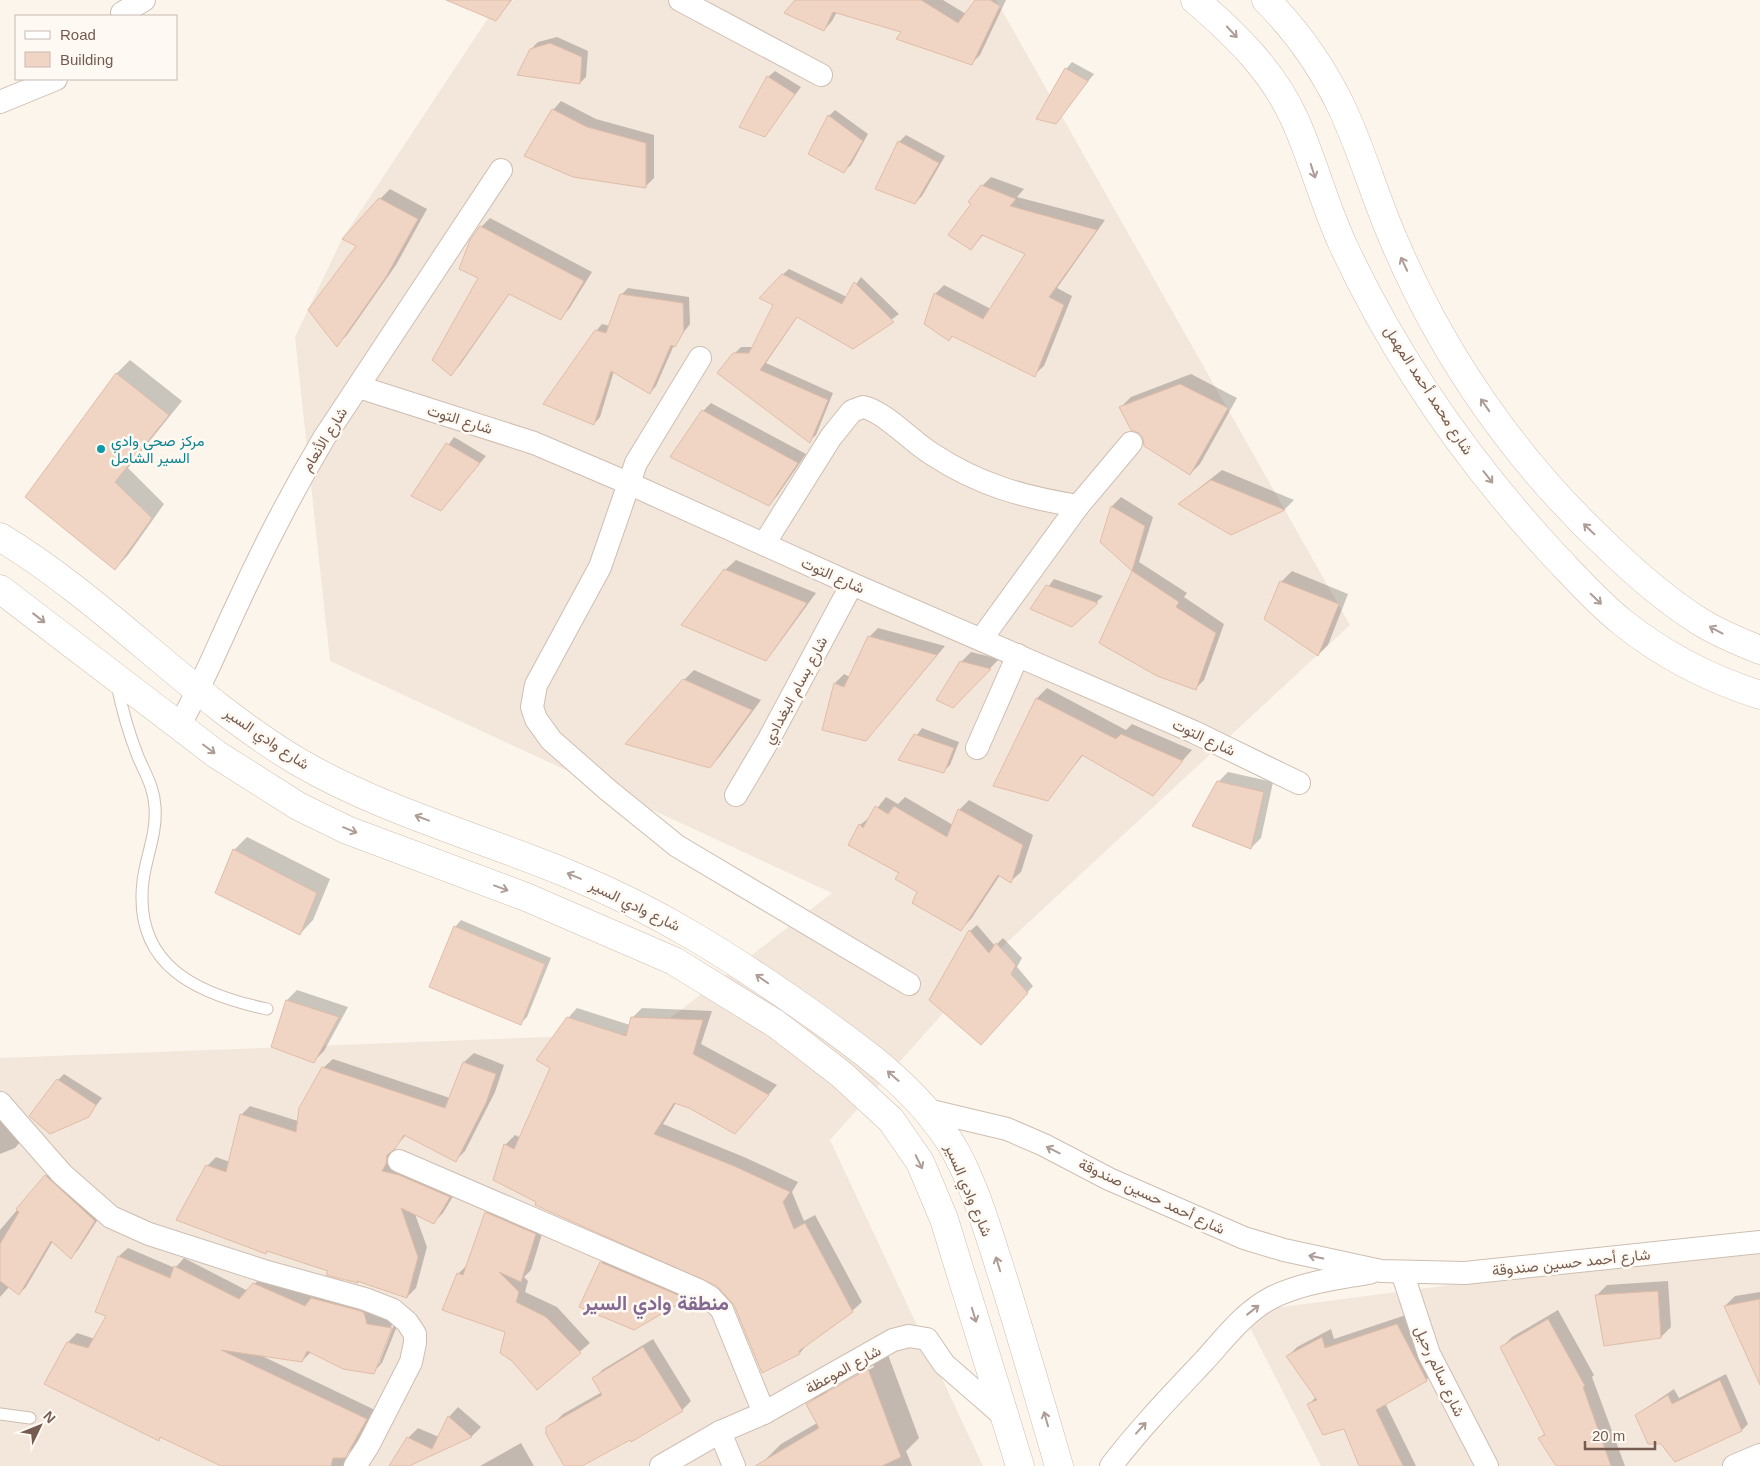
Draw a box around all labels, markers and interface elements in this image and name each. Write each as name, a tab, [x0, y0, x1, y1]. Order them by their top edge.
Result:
legend	[15, 15, 178, 80]
text: Road	[60, 26, 96, 43]
one-way arrow	[1226, 26, 1237, 39]
text: Building	[60, 51, 113, 68]
one-way arrow	[1309, 162, 1318, 178]
one-way arrow	[1399, 257, 1409, 272]
street label: شارع محمد أحمد المهمل	[1378, 322, 1477, 459]
one-way arrow	[1480, 398, 1490, 412]
street label: شارع التوت	[424, 401, 495, 440]
street label: شارع الأنعام	[298, 404, 353, 476]
place label: مركز صحي وادي السير الشامل	[111, 432, 205, 467]
marker: مركز صحي وادي السير الشامل	[95, 443, 107, 455]
one-way arrow	[1483, 471, 1494, 484]
one-way arrow	[1583, 523, 1595, 535]
street label: شارع التوت	[798, 554, 867, 599]
one-way arrow	[1590, 593, 1603, 605]
one-way arrow	[32, 612, 45, 623]
one-way arrow	[1709, 625, 1724, 634]
street label: شارع بسام البغدادي	[760, 633, 835, 749]
street label: شارع وادي السير	[218, 703, 313, 777]
street label: شارع التوت	[1169, 715, 1238, 762]
one-way arrow	[202, 744, 216, 754]
one-way arrow	[415, 813, 431, 822]
one-way arrow	[342, 826, 357, 835]
one-way arrow	[567, 871, 582, 880]
street label: شارع وادي السير	[584, 875, 683, 939]
one-way arrow	[493, 884, 509, 893]
one-way arrow	[755, 974, 769, 984]
one-way arrow	[886, 1070, 899, 1082]
street label: شارع وادي السير	[937, 1140, 996, 1241]
one-way arrow	[1046, 1145, 1061, 1154]
one-way arrow	[915, 1154, 924, 1169]
street label: شارع أحمد حسين صندوقة	[1075, 1155, 1228, 1240]
street label: شارع أحمد حسين صندوقة	[1491, 1245, 1651, 1282]
one-way arrow	[1309, 1252, 1325, 1261]
one-way arrow	[993, 1256, 1003, 1272]
district label: منطقة وادي السير	[582, 1292, 729, 1320]
one-way arrow	[1247, 1305, 1260, 1316]
one-way arrow	[970, 1306, 980, 1322]
street label: شارع سالم رحيل	[1409, 1323, 1469, 1420]
street label: شارع الموعظة	[803, 1341, 885, 1399]
north arrow	[15, 1401, 65, 1451]
text: N	[40, 1408, 59, 1426]
one-way arrow	[1040, 1412, 1050, 1428]
scale bar	[1585, 1418, 1655, 1450]
one-way arrow	[1136, 1421, 1147, 1434]
text: 20 m	[1592, 1427, 1625, 1444]

